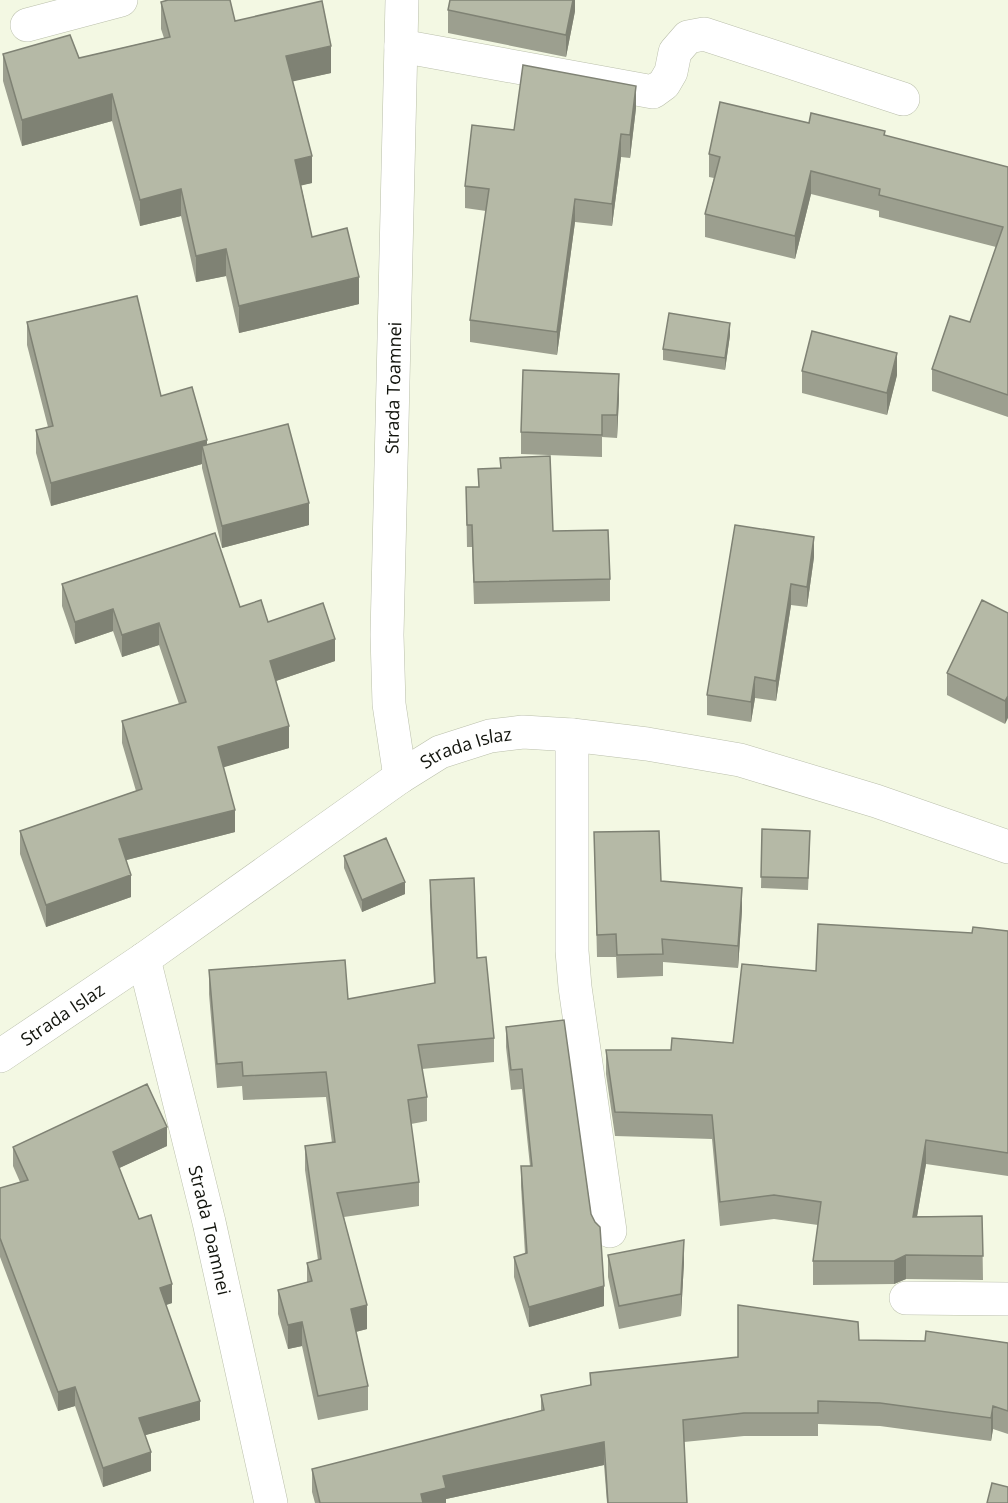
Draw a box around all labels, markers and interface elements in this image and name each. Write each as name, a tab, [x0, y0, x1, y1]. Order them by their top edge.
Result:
street label: Strada Toamnei	[379, 321, 406, 454]
street label: Strada Islaz	[415, 721, 513, 774]
street label: Strada Islaz	[16, 977, 109, 1051]
street label: Strada Toamnei	[183, 1163, 237, 1297]

